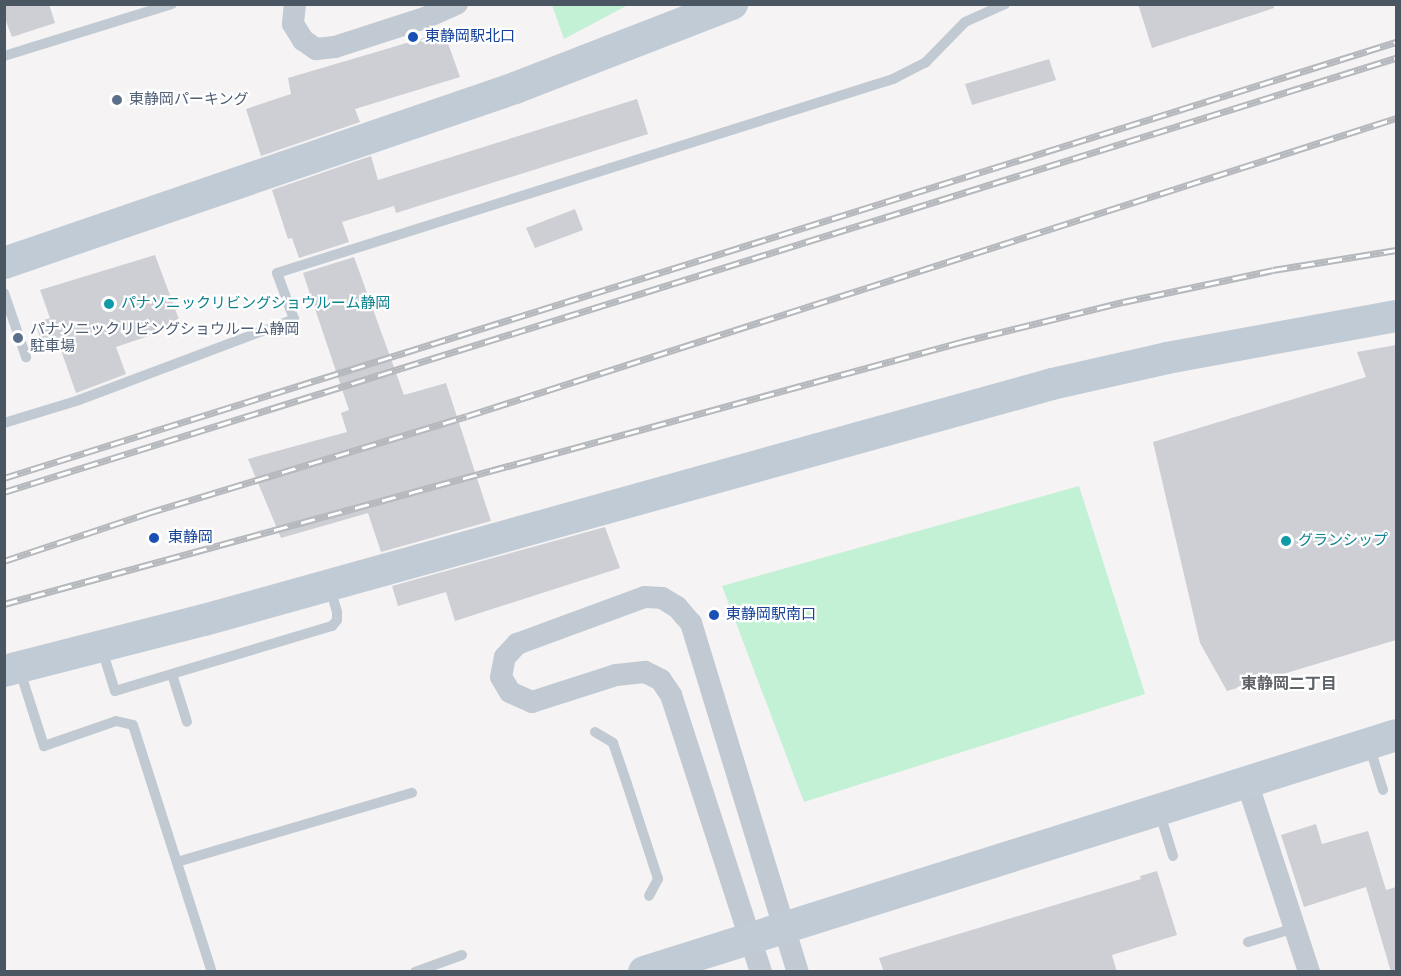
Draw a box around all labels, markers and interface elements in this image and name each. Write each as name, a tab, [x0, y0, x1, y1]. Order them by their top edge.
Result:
place label: 東静岡駅北口	[425, 28, 515, 46]
marker: 東静岡駅北口	[406, 30, 420, 44]
place label: 東静岡パーキング	[129, 91, 249, 109]
marker: 東静岡パーキング	[110, 93, 124, 107]
place label: パナソニックリビングショウルーム静岡	[121, 295, 391, 313]
marker: パナソニックリビングショウルーム静岡	[102, 297, 116, 311]
place label: パナソニックリビングショウルーム静岡 駐車場	[30, 320, 300, 355]
marker: パナソニックリビングショウルーム静岡 駐車場	[11, 331, 25, 345]
marker: 東静岡	[145, 529, 163, 547]
place label: 東静岡	[168, 529, 213, 547]
place label: グランシップ	[1298, 532, 1388, 550]
marker: グランシップ	[1279, 534, 1293, 548]
place label: 東静岡駅南口	[726, 606, 816, 624]
marker: 東静岡駅南口	[707, 608, 721, 622]
district label: 東静岡二丁目	[1241, 674, 1337, 694]

